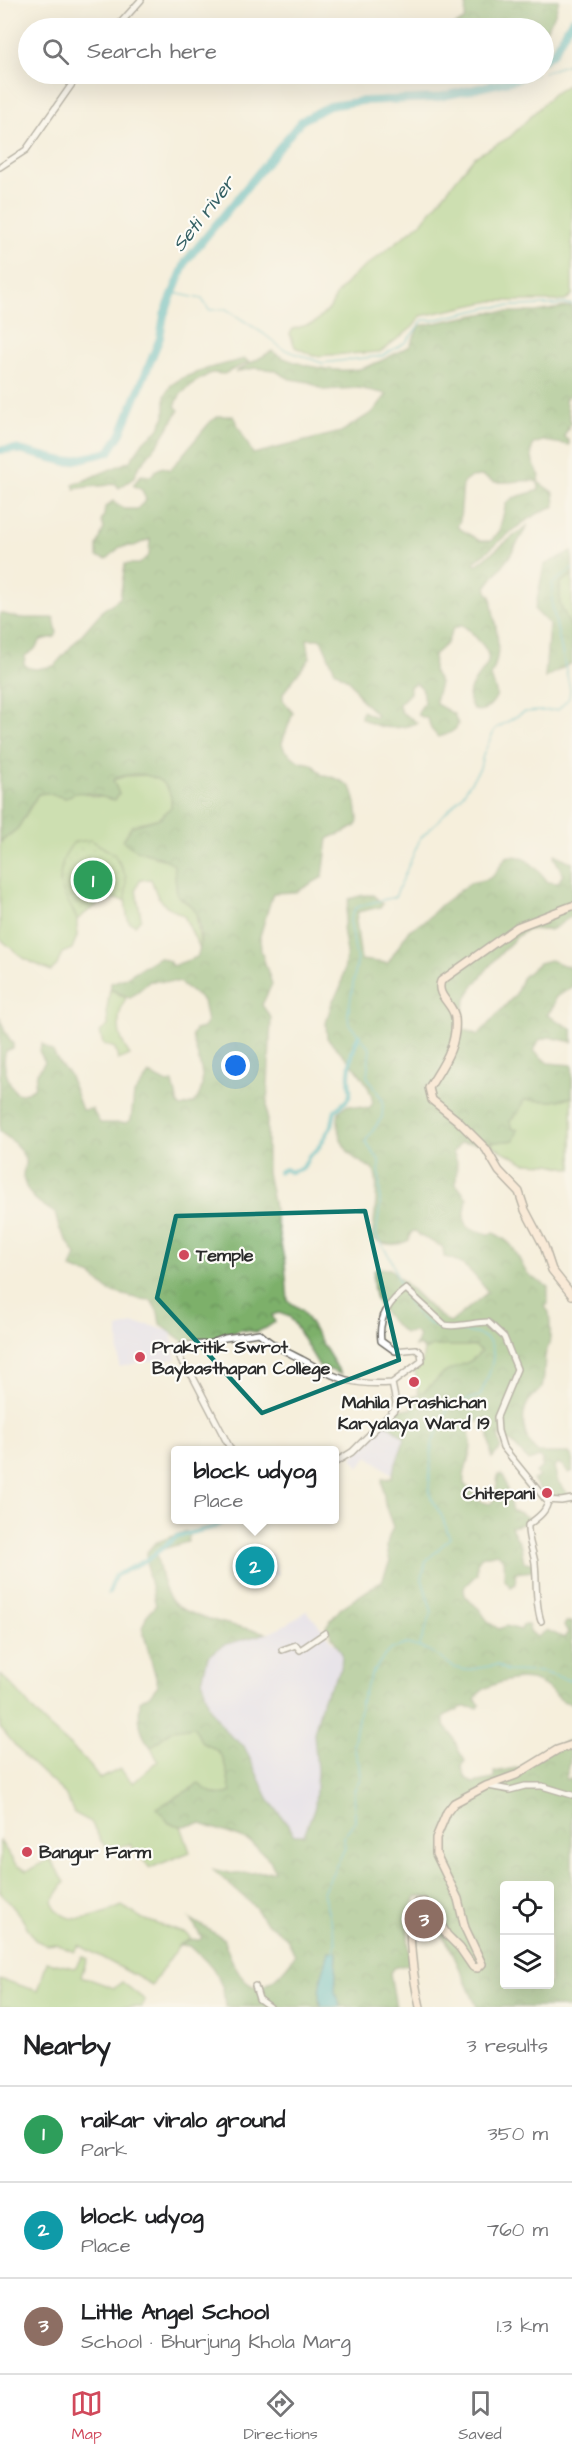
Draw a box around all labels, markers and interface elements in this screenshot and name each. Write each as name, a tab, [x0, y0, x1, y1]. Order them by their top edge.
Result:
search box	[18, 18, 554, 84]
icon: search	[39, 35, 72, 68]
text: Search here	[87, 36, 217, 67]
water label: Seti river	[166, 169, 244, 258]
pin: 1	[74, 858, 112, 902]
your location	[221, 1051, 250, 1080]
place label: Temple	[195, 1243, 254, 1268]
marker: Temple	[177, 1248, 191, 1262]
place label: Prakritik Swrot Baybasthapan College	[152, 1335, 330, 1382]
marker: Prakritik Swrot Baybasthapan College	[133, 1350, 147, 1364]
marker: Mahila Prashichan Karyalaya Ward 19	[407, 1375, 421, 1389]
place label: Mahila Prashichan Karyalaya Ward 19	[338, 1390, 490, 1437]
popup	[171, 1446, 339, 1524]
text: block udyog	[194, 1456, 316, 1487]
place label: Chitepani	[463, 1481, 535, 1506]
marker: Chitepani	[540, 1486, 554, 1500]
text: Place	[194, 1487, 243, 1515]
pin: 2	[236, 1544, 274, 1588]
place label: Bangur Farm	[39, 1840, 152, 1866]
marker: Bangur Farm	[20, 1845, 34, 1859]
map controls	[500, 1881, 554, 1989]
button: locate	[500, 1881, 554, 1935]
pin: 3	[404, 1896, 444, 1942]
button: layers	[500, 1935, 554, 1989]
text: Nearby	[24, 2028, 111, 2064]
text: 3 results	[466, 2032, 548, 2060]
text: raikar viralo ground	[81, 2105, 285, 2136]
text: 1	[42, 2120, 45, 2148]
text: 350 m	[487, 2120, 548, 2148]
text: Park	[81, 2136, 127, 2164]
text: block udyog	[81, 2201, 204, 2232]
text: 2	[38, 2216, 49, 2244]
text: 760 m	[487, 2216, 548, 2244]
text: Place	[81, 2232, 131, 2260]
text: Little Angel School	[81, 2297, 269, 2328]
text: 3	[38, 2312, 49, 2340]
text: 1.3 km	[497, 2312, 548, 2340]
text: School · Bhurjung Khola Marg	[81, 2328, 351, 2356]
tab: Map	[70, 2387, 103, 2445]
tab: Directions	[244, 2387, 318, 2445]
tab: Saved	[458, 2387, 502, 2445]

